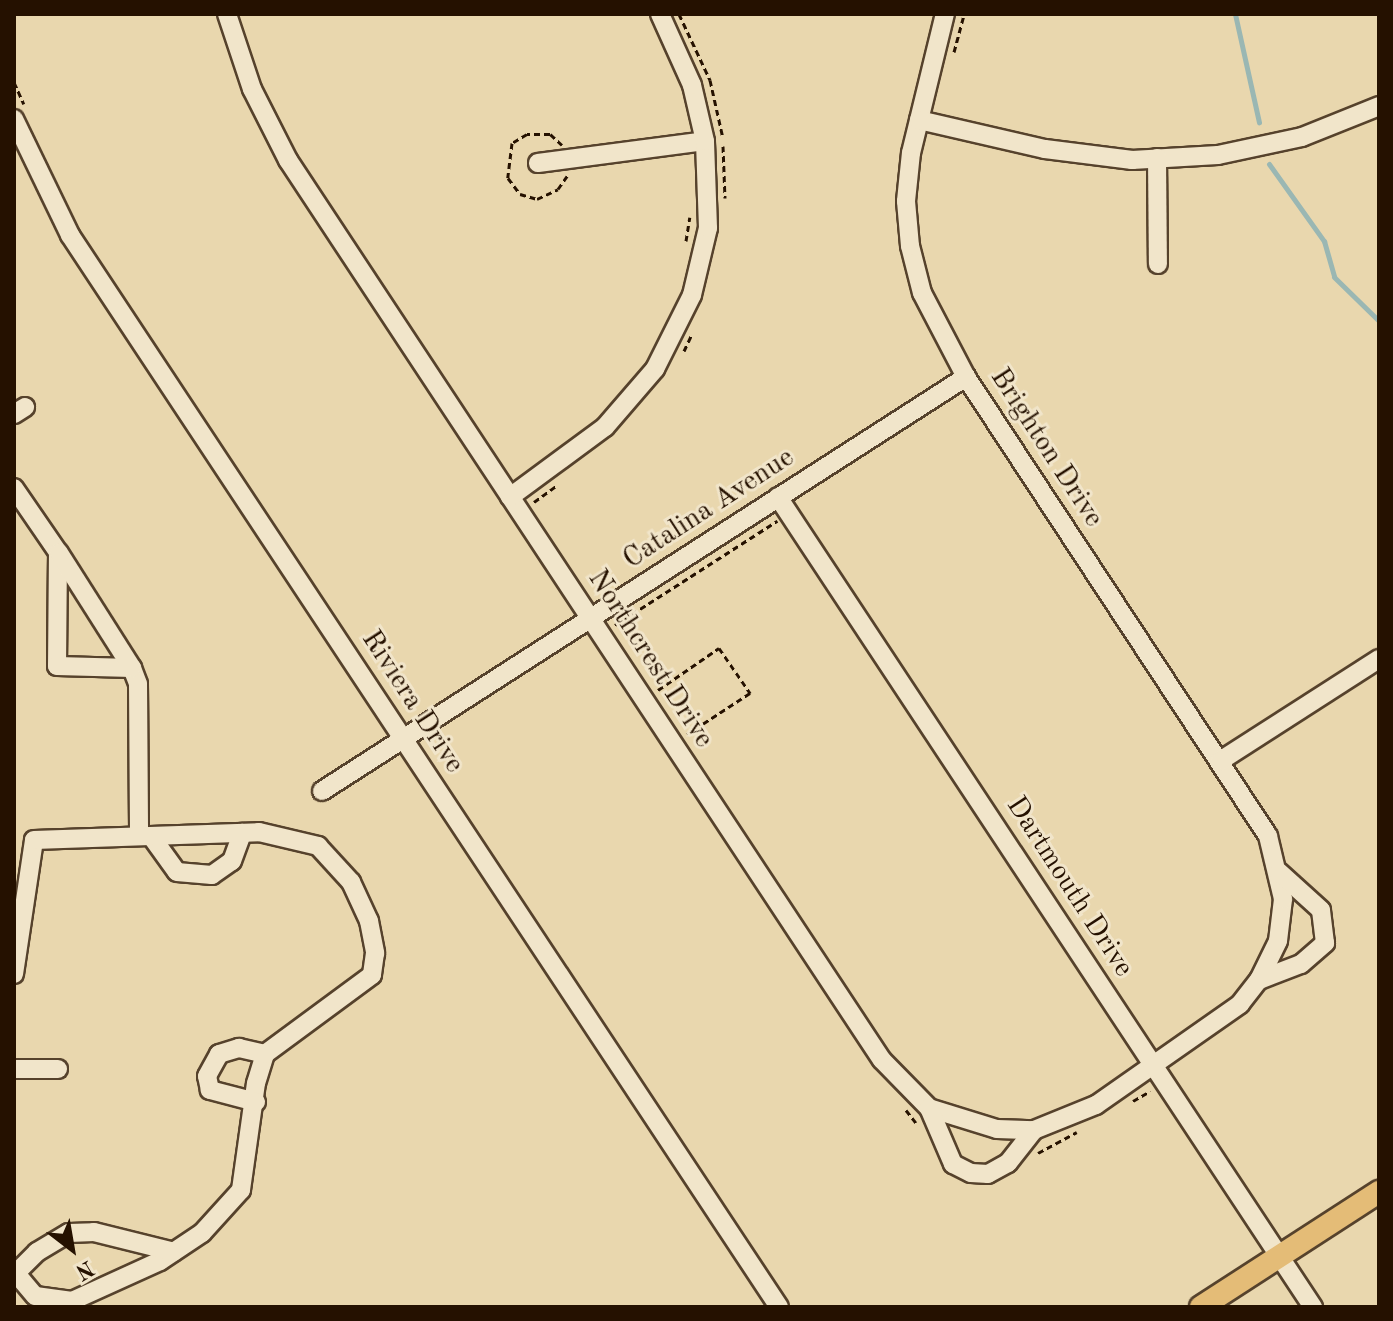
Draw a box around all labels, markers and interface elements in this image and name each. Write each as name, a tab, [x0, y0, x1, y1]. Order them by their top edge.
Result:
street label: Brighton Drive	[982, 362, 1110, 534]
street label: Catalina Avenue	[617, 441, 801, 577]
street label: Northcrest Drive	[580, 564, 720, 754]
street label: Riviera Drive	[353, 624, 471, 780]
street label: Dartmouth Drive	[998, 791, 1140, 983]
north arrow	[32, 1209, 112, 1289]
text: N	[71, 1256, 97, 1283]

